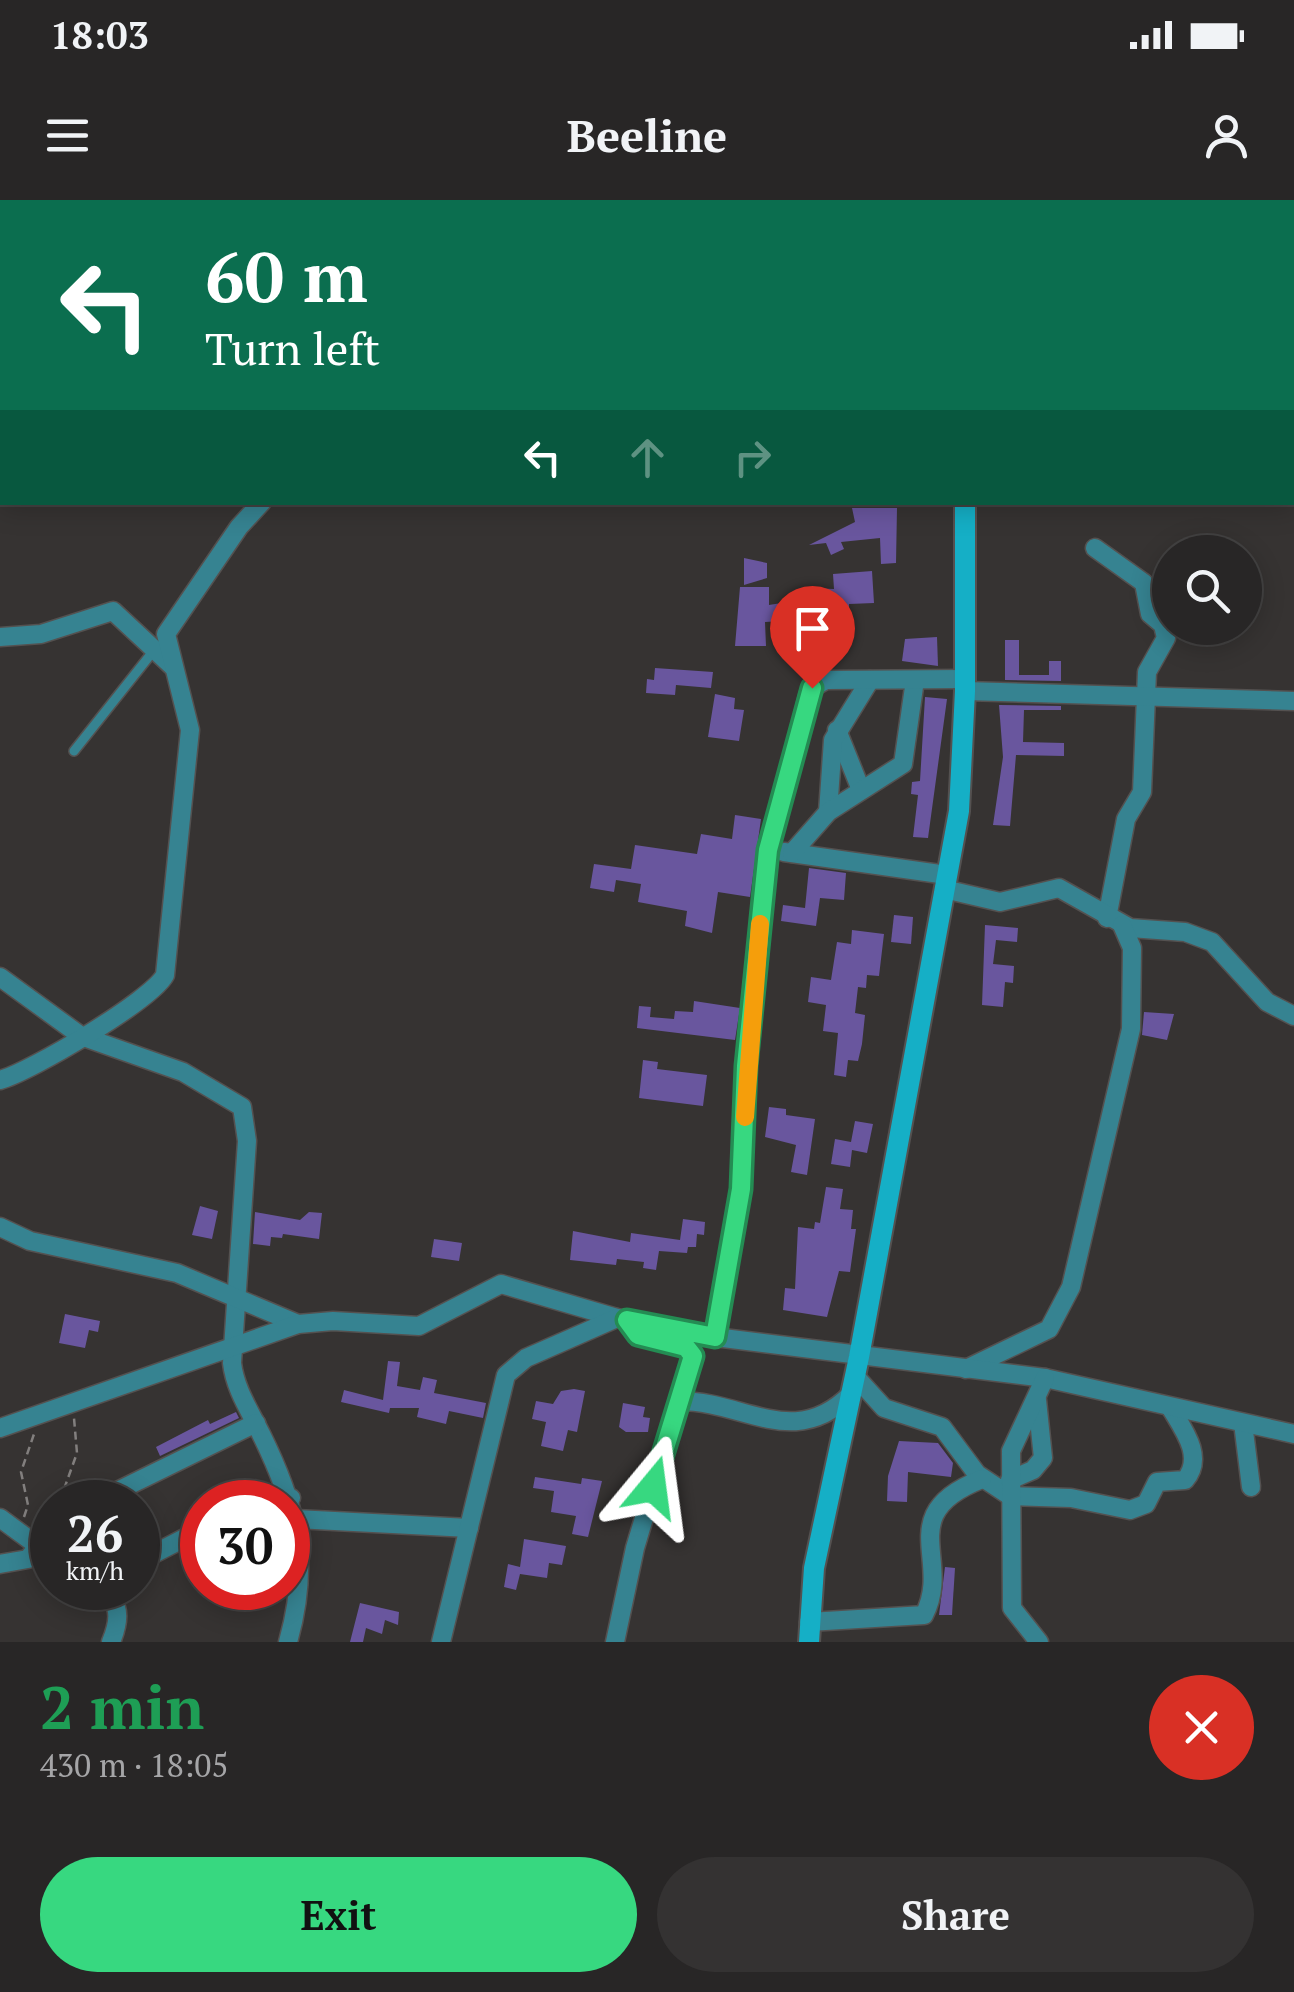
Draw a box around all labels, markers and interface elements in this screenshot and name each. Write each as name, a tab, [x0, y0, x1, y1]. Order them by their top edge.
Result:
text: 18:03	[50, 10, 149, 60]
text: Beeline	[567, 105, 727, 165]
icon: menu	[40, 108, 95, 163]
icon: person	[1199, 108, 1254, 163]
text: 60 m	[205, 229, 368, 322]
icon: left	[40, 240, 170, 370]
text: Turn left	[205, 318, 380, 378]
icon: left	[515, 430, 570, 485]
icon: ahead	[620, 430, 675, 485]
icon: right	[725, 430, 780, 485]
map controls	[1152, 535, 1262, 645]
button: search	[1152, 535, 1262, 645]
pin	[770, 586, 855, 689]
icon: arrive	[785, 601, 840, 656]
position arrow	[601, 1435, 705, 1539]
speed limit sign: 30	[180, 1480, 310, 1610]
text: 26	[67, 1500, 123, 1566]
text: km/h	[66, 1554, 124, 1587]
text: 2 min	[40, 1667, 204, 1746]
button: close	[1149, 1675, 1254, 1780]
text: 430 m · 18:05	[40, 1744, 228, 1786]
button: Exit	[40, 1857, 637, 1972]
button: Share	[657, 1857, 1254, 1972]

